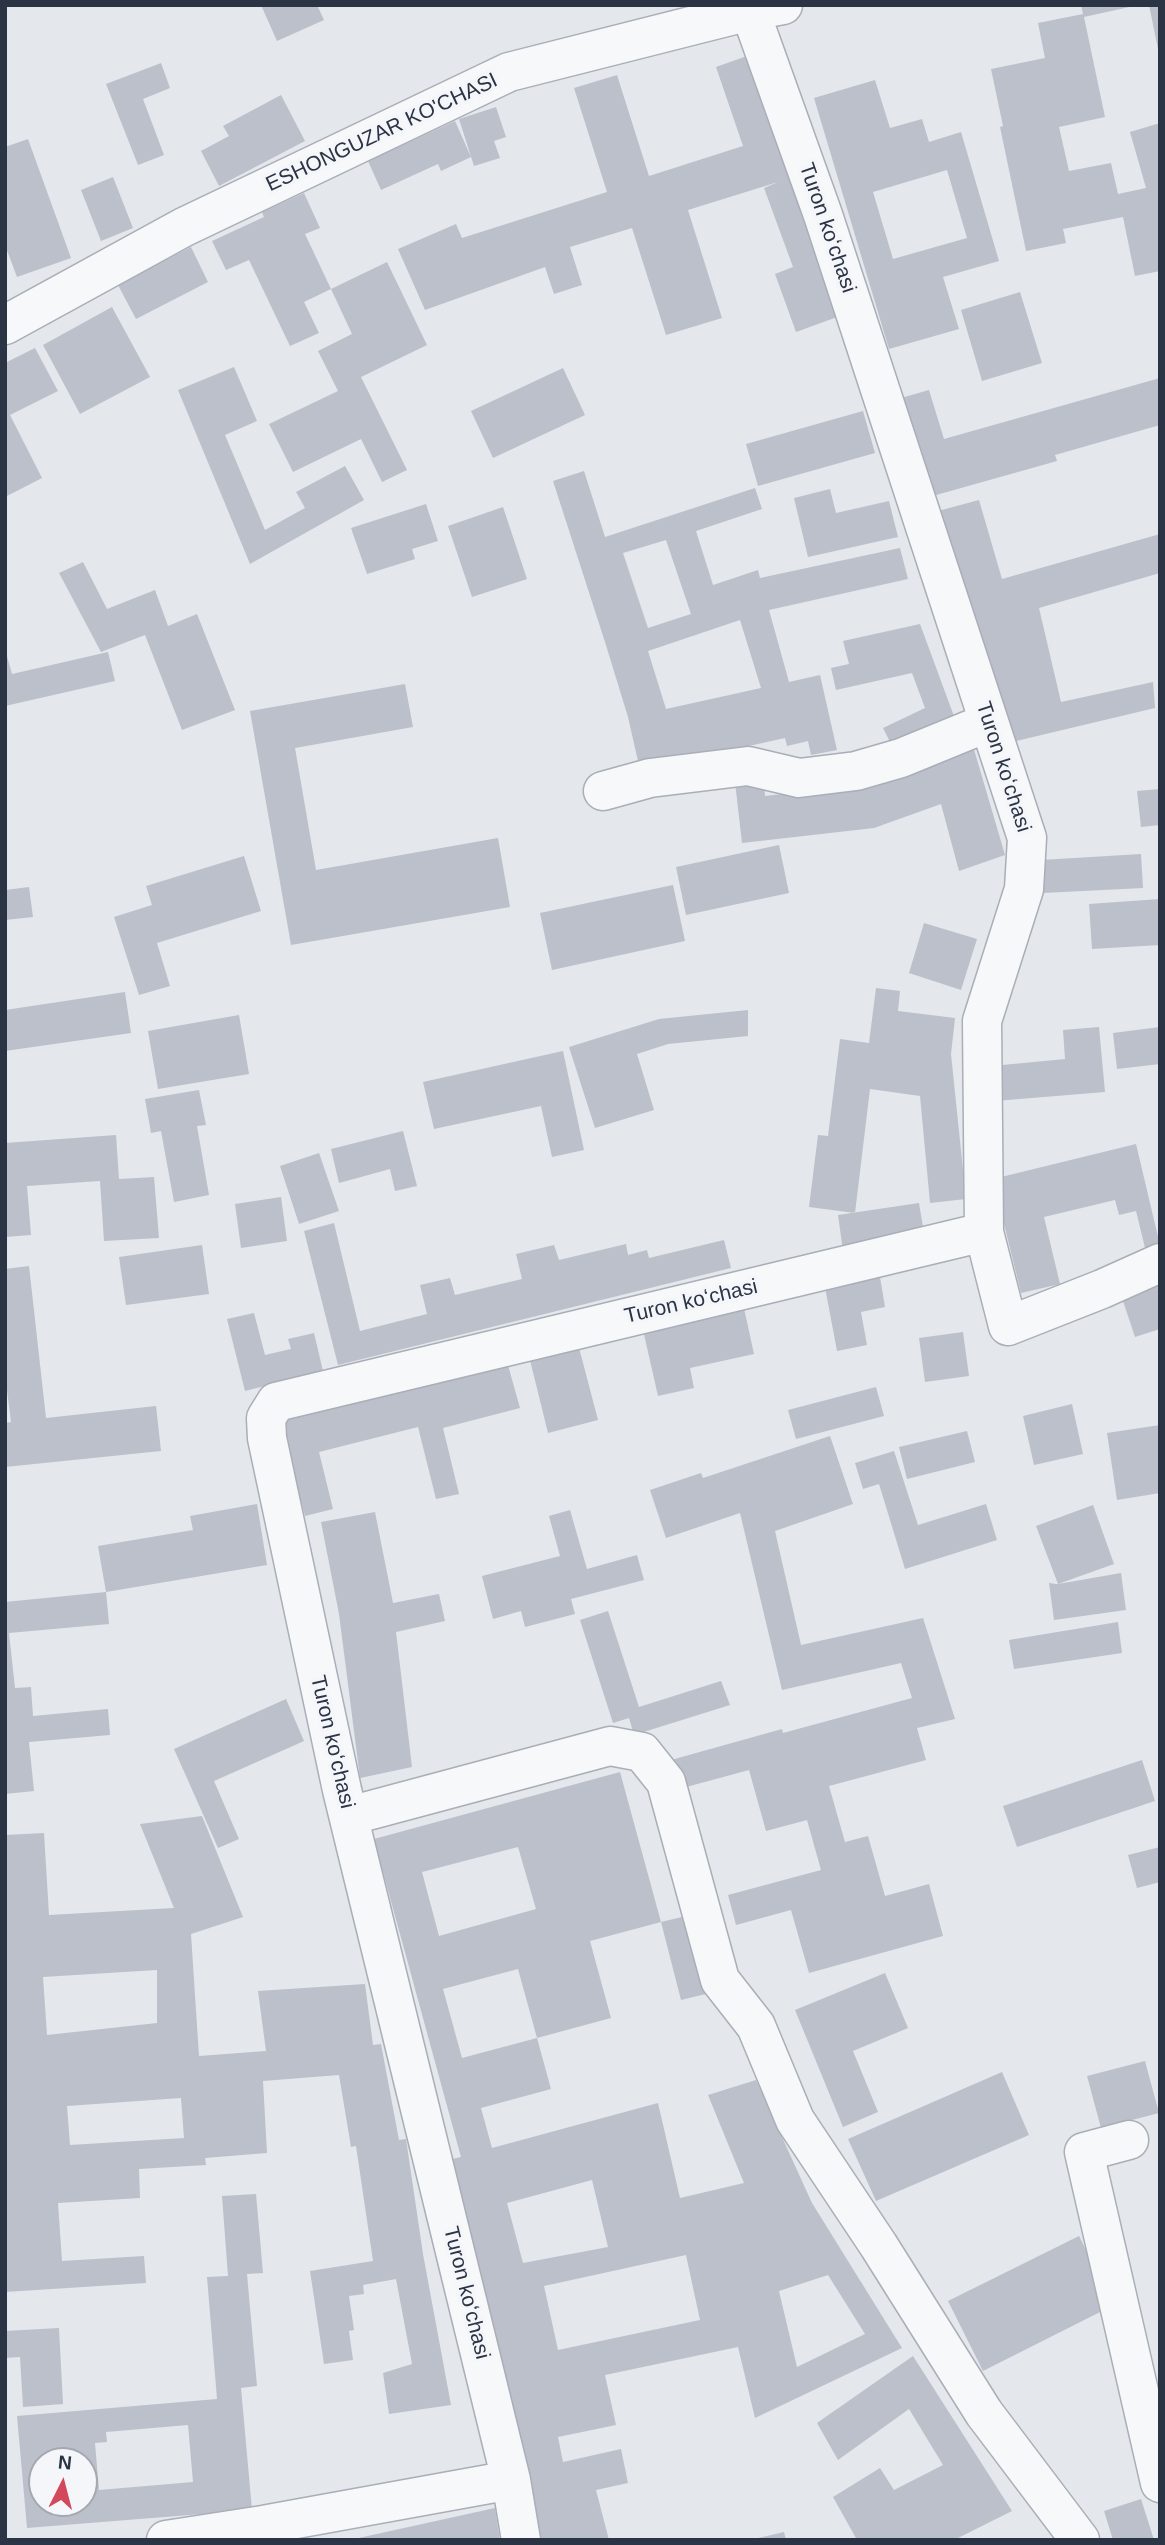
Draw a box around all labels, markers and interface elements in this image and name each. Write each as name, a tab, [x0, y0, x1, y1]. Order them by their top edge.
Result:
street label: ESHONGUZAR KO'CHASI	[262, 68, 502, 198]
street label: Turon koʻchasi	[793, 160, 861, 296]
street label: Turon koʻchasi	[970, 699, 1036, 835]
street label: Turon koʻchasi	[622, 1274, 760, 1330]
street label: Turon koʻchasi	[304, 1673, 360, 1811]
street label: Turon koʻchasi	[437, 2224, 495, 2362]
north arrow	[28, 2447, 98, 2517]
text: N	[57, 2451, 73, 2474]

